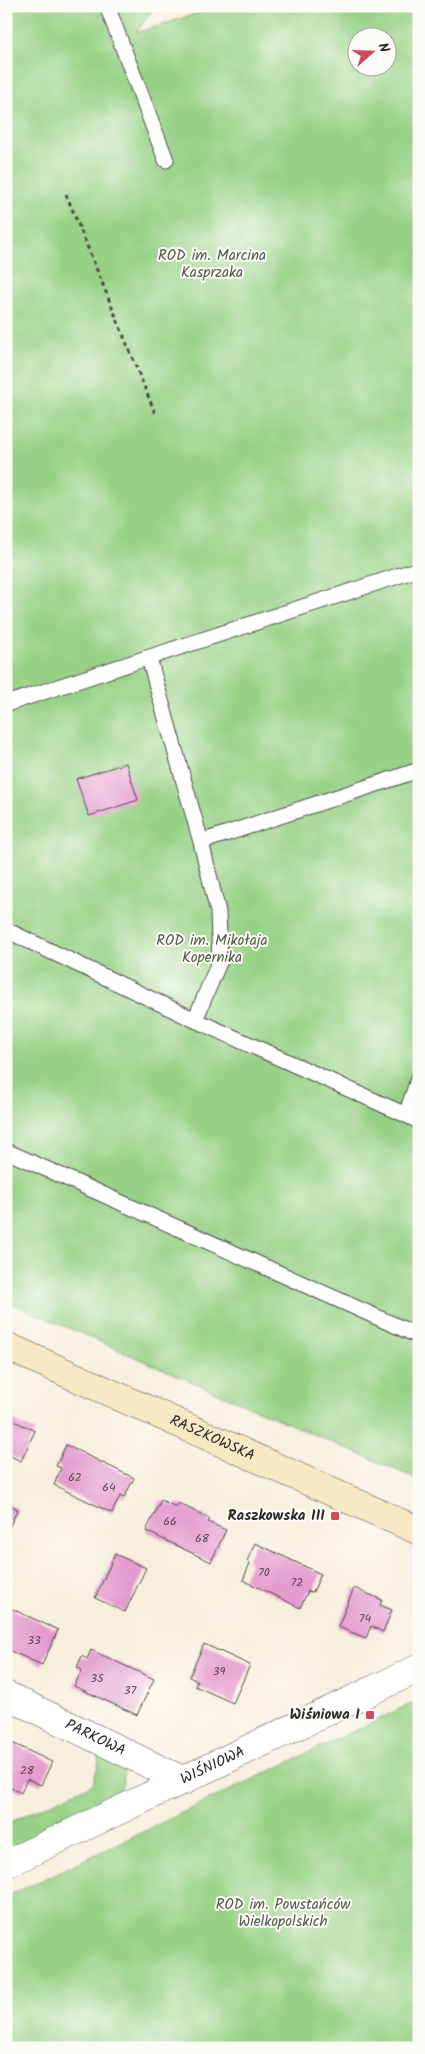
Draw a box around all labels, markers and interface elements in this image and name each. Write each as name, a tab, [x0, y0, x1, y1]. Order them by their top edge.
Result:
north arrow	[348, 28, 398, 78]
text: N	[371, 40, 395, 56]
park label: ROD im. Marcina Kasprzaka	[158, 244, 266, 285]
park label: ROD im. Mikołaja Kopernika	[156, 929, 268, 970]
street label: RASZKOWSKA	[166, 1409, 259, 1468]
house number: 62	[68, 1468, 82, 1487]
house number: 64	[102, 1478, 116, 1497]
place label: Raszkowska III	[228, 1504, 325, 1528]
marker: Raszkowska III	[329, 1510, 341, 1522]
house number: 66	[163, 1512, 177, 1531]
house number: 68	[195, 1529, 210, 1548]
house number: 70	[258, 1563, 270, 1582]
house number: 72	[291, 1573, 303, 1592]
house number: 74	[359, 1609, 371, 1628]
house number: 33	[27, 1631, 41, 1650]
house number: 39	[213, 1662, 225, 1681]
house number: 35	[90, 1669, 105, 1688]
house number: 37	[124, 1681, 137, 1700]
place label: Wiśniowa I	[290, 1703, 360, 1727]
marker: Wiśniowa I	[364, 1709, 376, 1721]
street label: PARKOWA	[61, 1713, 130, 1763]
street label: WIŚNIOWA	[177, 1740, 249, 1791]
house number: 28	[20, 1761, 35, 1780]
park label: ROD im. Powstańców Wielkopolskich	[216, 1893, 351, 1934]

